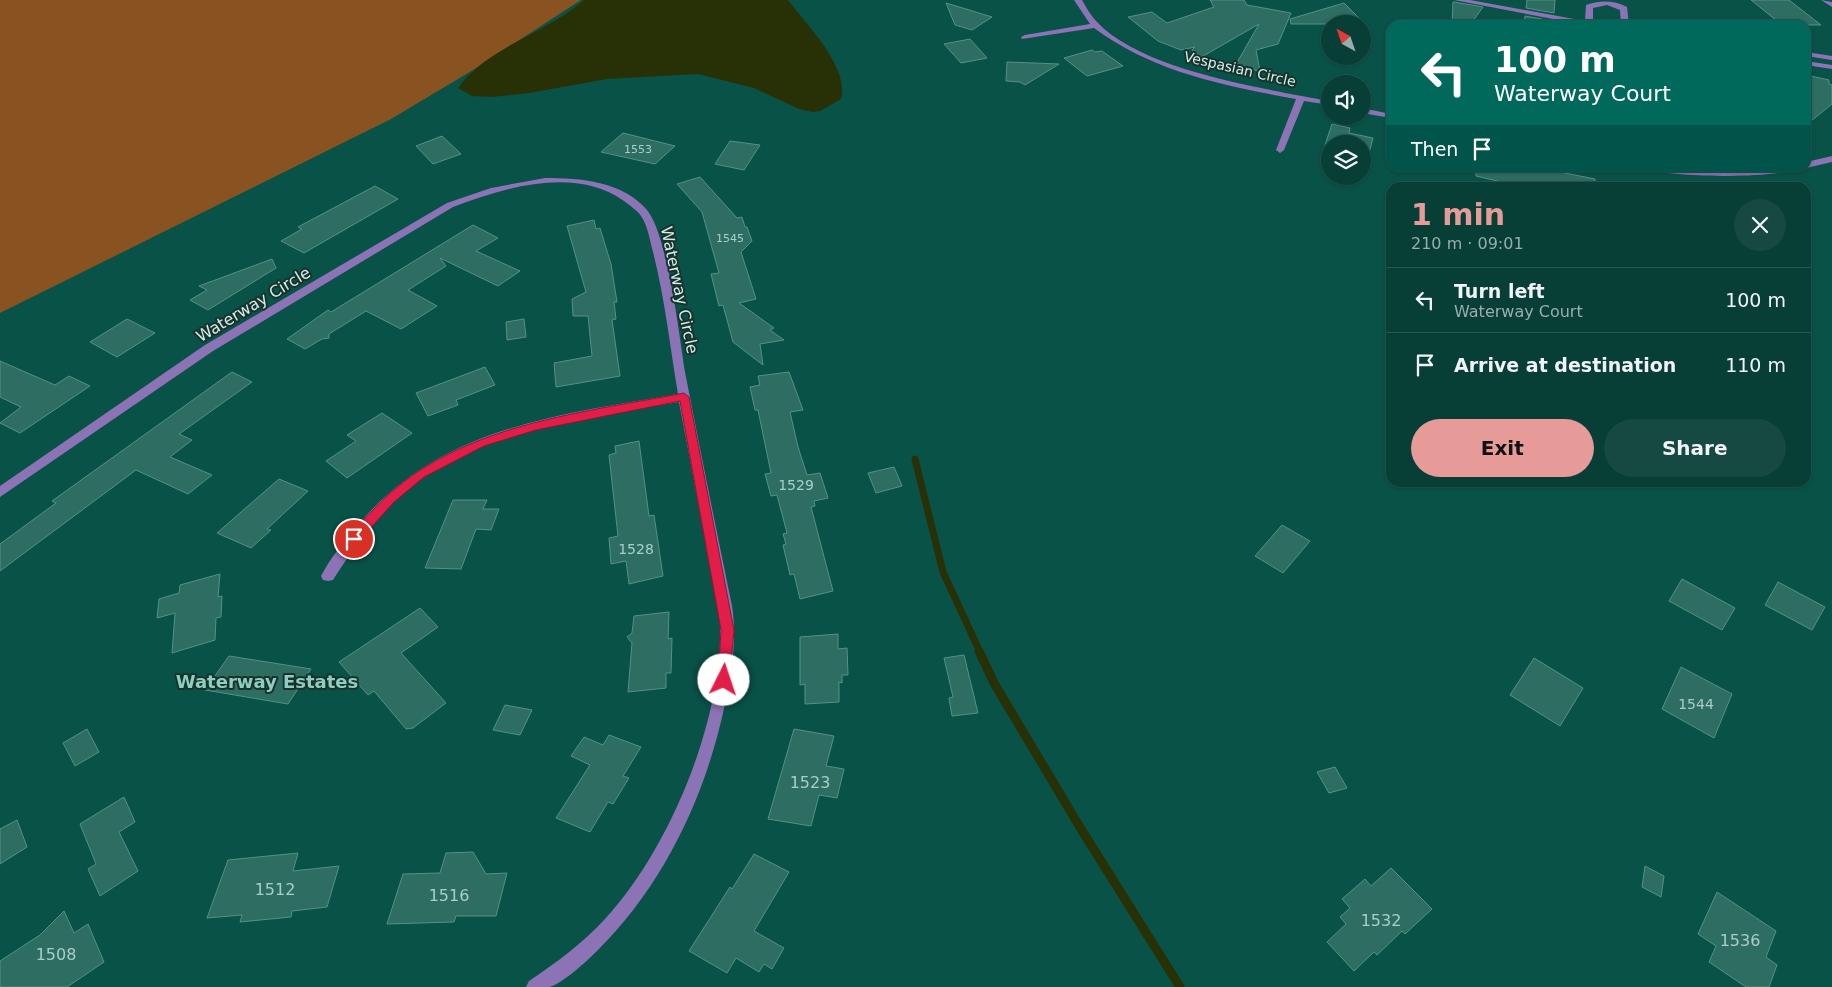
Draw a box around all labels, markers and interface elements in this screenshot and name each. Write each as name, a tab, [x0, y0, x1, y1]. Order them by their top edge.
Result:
north arrow	[1321, 15, 1371, 65]
map controls	[1321, 15, 1371, 185]
icon: left	[1411, 40, 1476, 105]
text: 100 m	[1494, 40, 1616, 80]
street label: Vespasian Circle	[1183, 48, 1297, 90]
button: sound	[1321, 75, 1371, 125]
text: Waterway Court	[1494, 81, 1671, 106]
button: layers	[1321, 135, 1371, 185]
icon: arrive	[1468, 135, 1496, 163]
text: Then	[1411, 138, 1458, 160]
house number: 1553	[624, 143, 652, 156]
text: 1 min	[1411, 197, 1505, 232]
button: close	[1734, 199, 1786, 251]
street label: Waterway Circle	[657, 225, 702, 355]
house number: 1545	[716, 232, 744, 245]
text: 210 m · 09:01	[1411, 234, 1524, 253]
street label: Waterway Circle	[193, 263, 314, 346]
text: Turn left	[1454, 280, 1545, 302]
icon: left	[1411, 286, 1439, 314]
text: 100 m	[1725, 289, 1786, 311]
text: Waterway Court	[1454, 302, 1583, 321]
icon: arrive	[1411, 351, 1439, 379]
text: Arrive at destination	[1454, 354, 1676, 376]
text: 110 m	[1725, 354, 1786, 376]
button: Exit	[1411, 419, 1594, 477]
button: Share	[1604, 419, 1786, 477]
house number: 1529	[778, 477, 814, 493]
pin	[333, 518, 375, 560]
icon: arrive	[340, 525, 368, 553]
house number: 1528	[618, 541, 654, 557]
position arrow	[697, 653, 749, 705]
district label: Waterway Estates	[176, 671, 358, 692]
house number: 1544	[1678, 696, 1714, 712]
house number: 1523	[790, 773, 830, 792]
house number: 1512	[255, 880, 295, 899]
house number: 1516	[429, 886, 469, 905]
house number: 1532	[1361, 911, 1401, 930]
house number: 1536	[1720, 931, 1760, 950]
house number: 1508	[36, 945, 76, 964]

